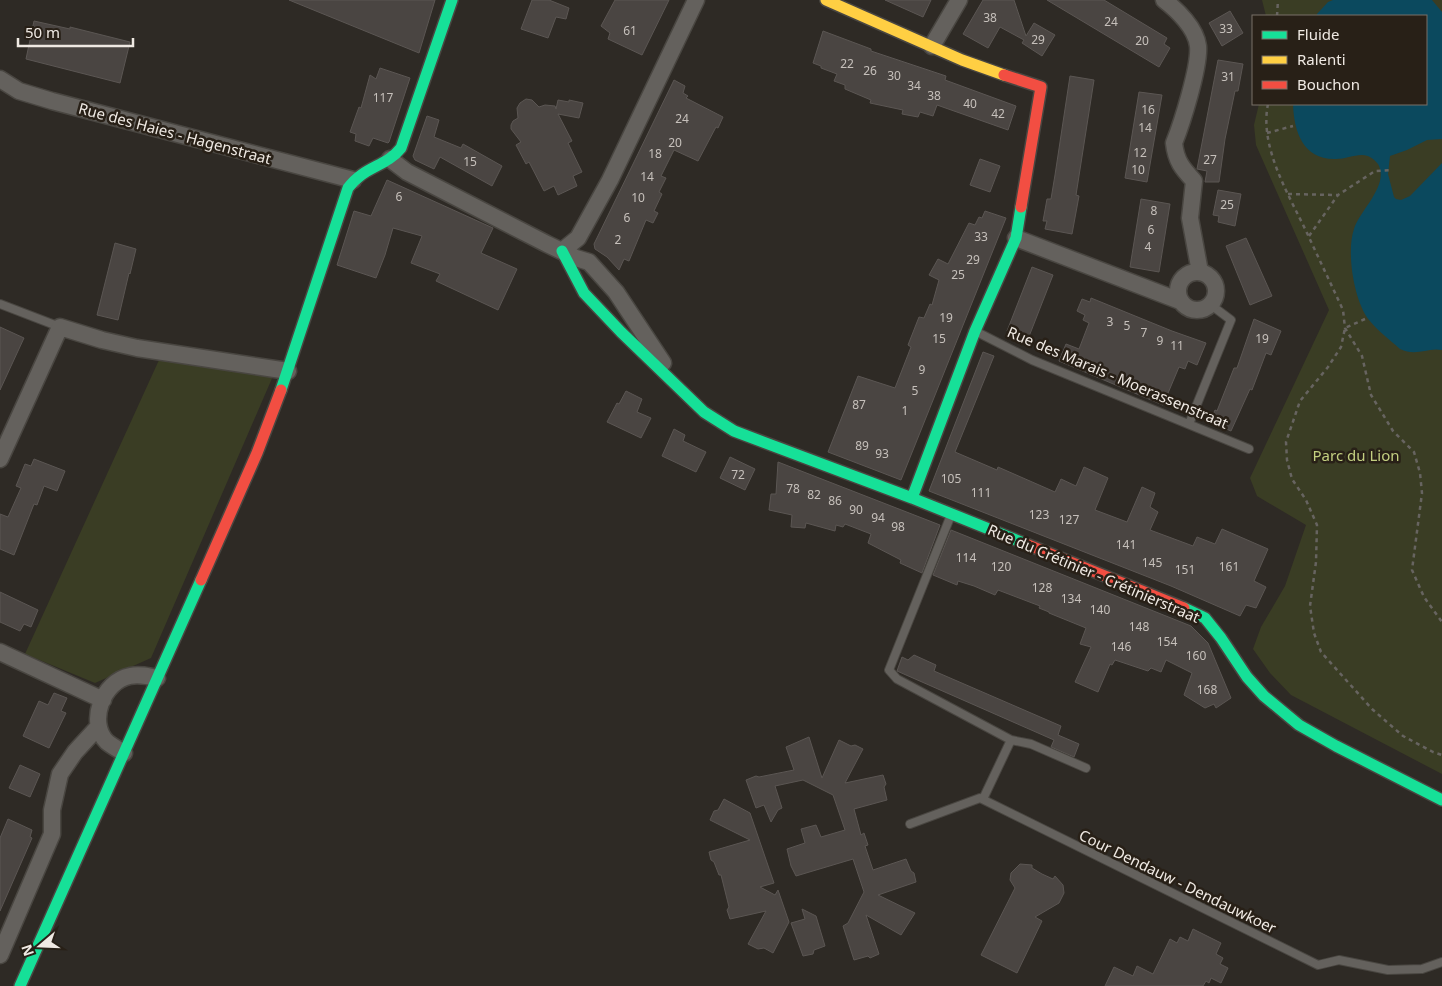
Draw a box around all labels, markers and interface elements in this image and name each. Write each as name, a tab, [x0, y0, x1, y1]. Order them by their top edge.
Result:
house number: 38	[983, 9, 997, 26]
house number: 24	[1104, 13, 1118, 30]
scale bar	[18, 15, 132, 47]
legend	[1252, 15, 1427, 105]
house number: 33	[1219, 20, 1233, 37]
text: 50 m	[25, 22, 60, 42]
house number: 61	[623, 22, 637, 39]
text: Fluide	[1297, 24, 1339, 44]
house number: 29	[1031, 31, 1045, 48]
house number: 20	[1135, 32, 1149, 49]
text: Ralenti	[1297, 49, 1346, 69]
house number: 22	[840, 55, 854, 72]
house number: 26	[863, 62, 877, 79]
house number: 30	[887, 67, 901, 84]
house number: 31	[1221, 68, 1235, 85]
text: Bouchon	[1297, 74, 1360, 94]
house number: 34	[907, 77, 921, 94]
house number: 38	[927, 87, 941, 104]
house number: 117	[373, 89, 393, 106]
house number: 40	[963, 95, 977, 112]
street label: Rue des Haies - Hagenstraat	[76, 98, 274, 169]
house number: 16	[1141, 101, 1155, 118]
house number: 42	[991, 105, 1005, 122]
house number: 24	[675, 110, 689, 127]
house number: 14	[1138, 119, 1152, 136]
house number: 20	[668, 134, 682, 151]
house number: 12	[1133, 144, 1147, 161]
house number: 18	[648, 145, 662, 162]
house number: 27	[1203, 151, 1217, 168]
house number: 15	[463, 153, 477, 170]
house number: 10	[1131, 161, 1145, 178]
house number: 14	[640, 168, 654, 185]
house number: 6	[396, 188, 403, 205]
house number: 10	[631, 189, 645, 206]
house number: 25	[1220, 196, 1234, 213]
house number: 8	[1151, 202, 1158, 219]
house number: 6	[624, 209, 631, 226]
house number: 6	[1148, 221, 1155, 238]
house number: 33	[974, 228, 988, 245]
house number: 2	[615, 231, 622, 248]
house number: 4	[1145, 238, 1152, 255]
house number: 29	[966, 251, 980, 268]
house number: 25	[951, 266, 965, 283]
house number: 19	[939, 309, 953, 326]
house number: 3	[1107, 313, 1114, 330]
house number: 5	[1124, 317, 1131, 334]
street label: Rue des Marais - Moerassenstraat	[1005, 321, 1232, 433]
house number: 7	[1141, 324, 1148, 341]
house number: 15	[932, 330, 946, 347]
house number: 19	[1255, 330, 1269, 347]
house number: 9	[1157, 332, 1164, 349]
house number: 11	[1170, 337, 1184, 354]
house number: 9	[919, 361, 926, 378]
house number: 5	[912, 382, 919, 399]
house number: 87	[852, 396, 866, 413]
house number: 1	[902, 402, 908, 419]
house number: 89	[855, 437, 869, 454]
house number: 93	[875, 445, 889, 462]
park label: Parc du Lion	[1313, 445, 1399, 465]
house number: 72	[731, 466, 745, 483]
house number: 105	[941, 470, 961, 487]
house number: 78	[786, 480, 800, 497]
house number: 111	[971, 484, 991, 501]
house number: 82	[807, 486, 821, 503]
house number: 86	[828, 492, 842, 509]
house number: 90	[849, 501, 863, 518]
house number: 123	[1029, 506, 1049, 523]
house number: 94	[871, 509, 885, 526]
house number: 127	[1059, 511, 1079, 528]
house number: 98	[891, 518, 905, 535]
street label: Rue du Crétinier - Crétinierstraat	[985, 519, 1204, 627]
house number: 141	[1116, 536, 1136, 553]
house number: 114	[956, 549, 976, 566]
house number: 145	[1142, 554, 1162, 571]
house number: 120	[991, 558, 1011, 575]
house number: 161	[1219, 558, 1239, 575]
house number: 151	[1175, 561, 1195, 578]
house number: 128	[1032, 579, 1052, 596]
house number: 134	[1061, 590, 1081, 607]
house number: 140	[1090, 601, 1110, 618]
house number: 148	[1129, 618, 1149, 635]
house number: 154	[1157, 633, 1177, 650]
house number: 146	[1111, 638, 1131, 655]
house number: 160	[1186, 647, 1206, 664]
house number: 168	[1197, 681, 1217, 698]
street label: Cour Dendauw - Dendauwkoer	[1076, 824, 1280, 938]
north arrow	[15, 921, 65, 971]
text: N	[16, 942, 38, 959]

